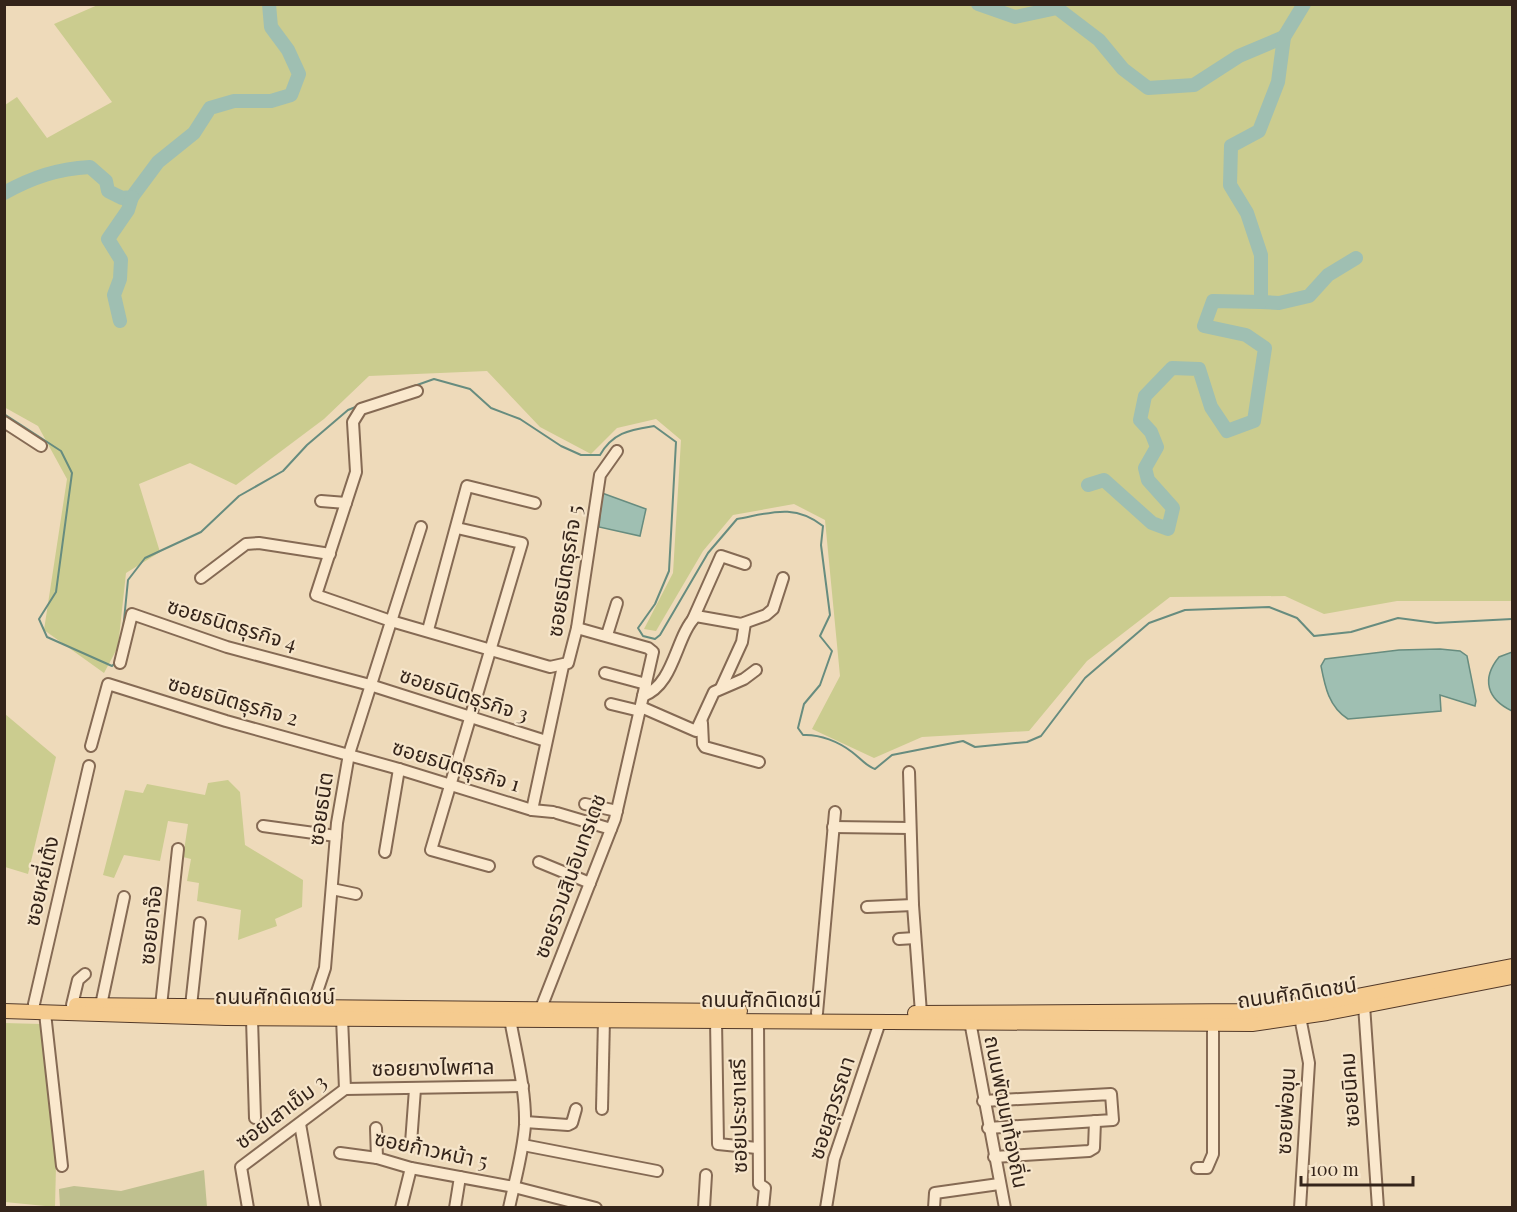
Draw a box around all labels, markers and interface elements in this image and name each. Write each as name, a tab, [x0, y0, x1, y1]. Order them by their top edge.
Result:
street label: ซอยธนิตธุรกิจ 5	[539, 503, 588, 639]
street label: ซอยธนิตธุรกิจ 4	[164, 590, 301, 657]
street label: ซอยธนิตธุรกิจ 3	[396, 659, 533, 728]
street label: ซอยธนิตธุรกิจ 2	[165, 667, 302, 732]
street label: ซอยธนิตธุรกิจ 1	[389, 731, 524, 798]
street label: ซอยธนิต	[300, 770, 338, 847]
street label: ซอยรวมสินอินทรเดช	[525, 789, 611, 961]
street label: ซอยหยี่เต้ง	[16, 833, 64, 928]
street label: ซอยอาจ๊อ	[131, 884, 167, 966]
street label: ถนนศักดิเดชน์	[1235, 969, 1358, 1013]
street label: ถนนศักดิเดชน์	[215, 981, 335, 1009]
street label: ถนนศักดิเดชน์	[701, 984, 821, 1012]
street label: ถนนพัฒนาท้องถิ่น	[979, 1033, 1036, 1190]
street label: ซอยยางไพศาล	[371, 1051, 495, 1081]
street label: ซอยสุวรรณา	[800, 1052, 861, 1163]
street label: ซอยนิคม	[1331, 1052, 1365, 1128]
street label: ซอยประชาเสรี	[722, 1058, 752, 1174]
street label: ซอยเสาเข็ม 3	[228, 1067, 331, 1154]
street label: ซอยพ่อขุน	[1268, 1067, 1301, 1155]
street label: ซอยก้าวหน้า 5	[372, 1122, 491, 1174]
scale bar	[1301, 1149, 1414, 1187]
text: 100 m	[1310, 1157, 1359, 1181]

